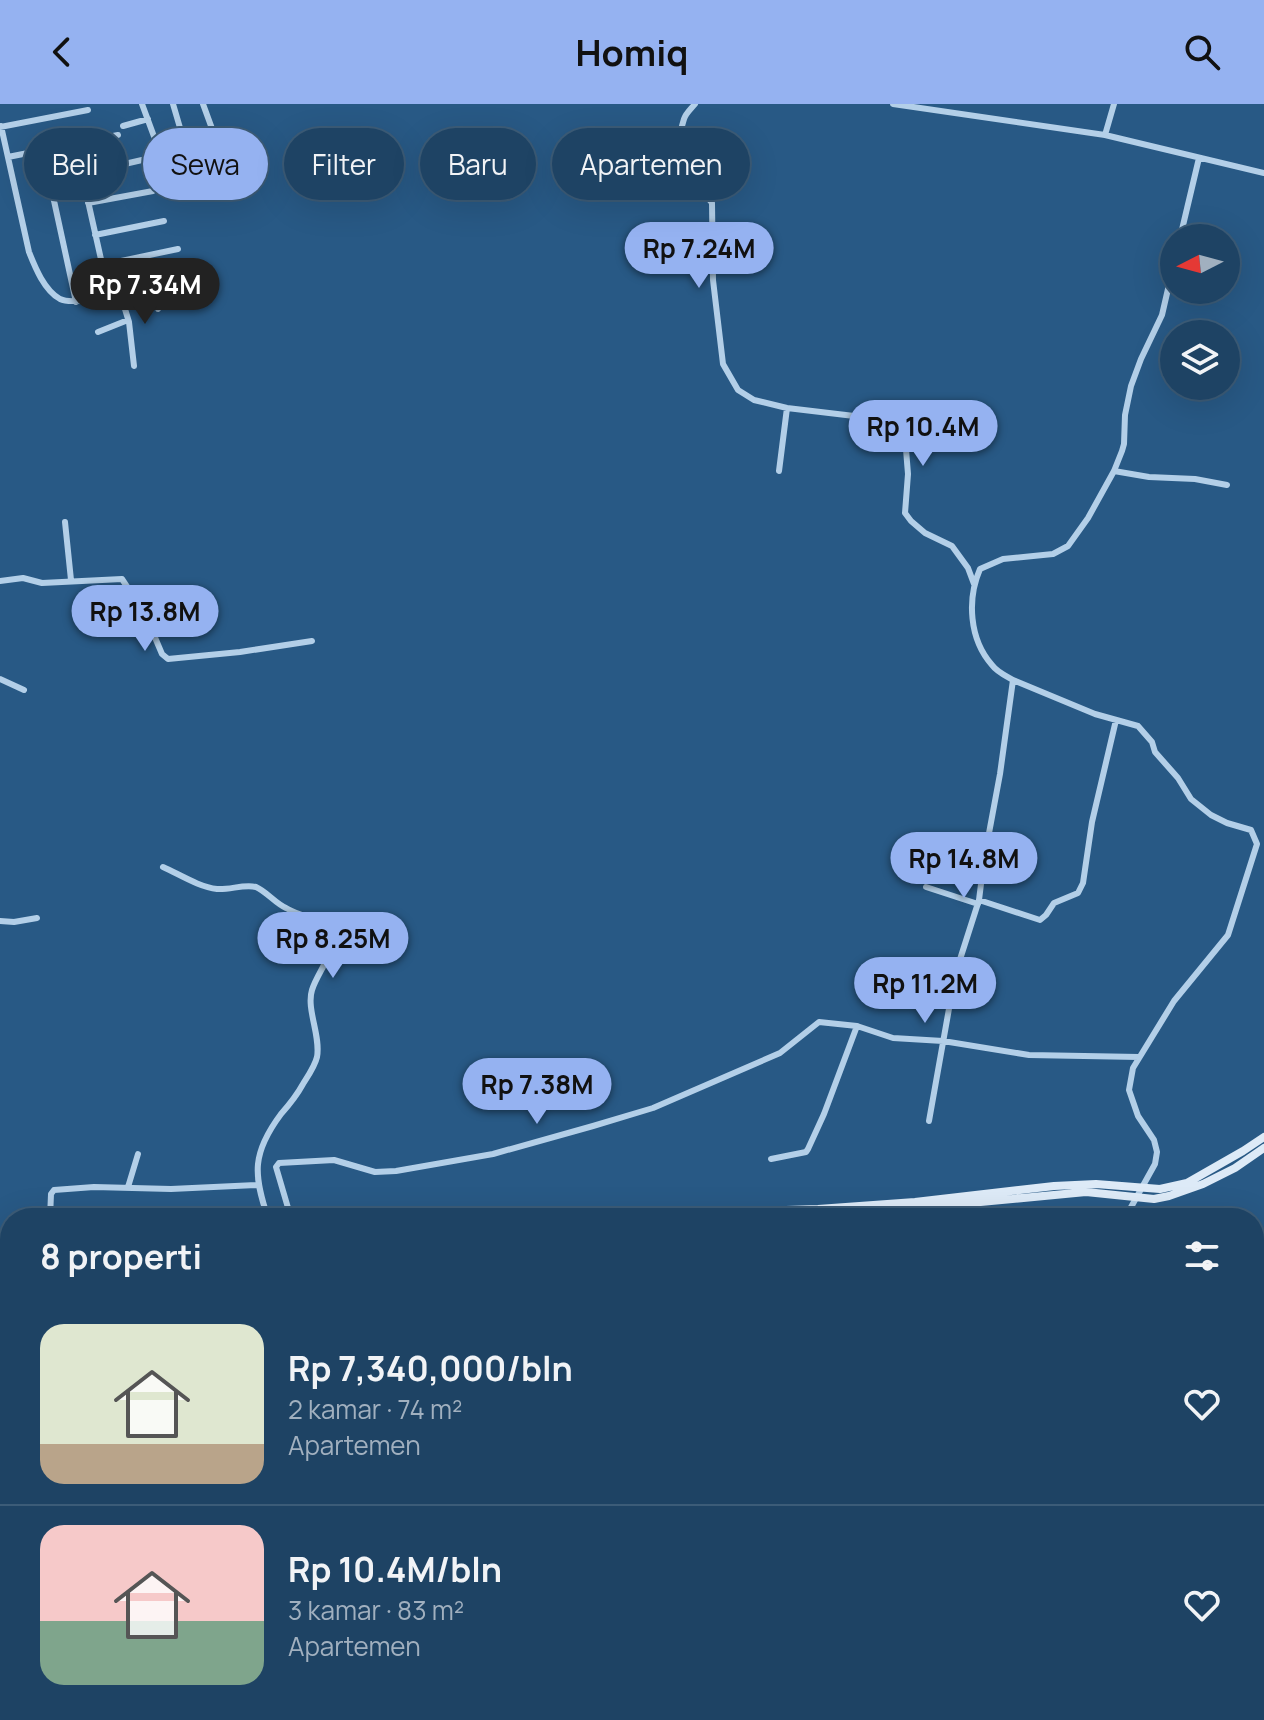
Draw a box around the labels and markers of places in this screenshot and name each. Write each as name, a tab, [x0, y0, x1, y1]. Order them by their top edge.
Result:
pin: Rp 7.24M	[616, 222, 782, 290]
pin: Rp 7.34M	[62, 258, 228, 326]
pin: Rp 10.4M	[840, 400, 1006, 468]
pin: Rp 13.8M	[62, 585, 228, 653]
pin: Rp 14.8M	[881, 832, 1047, 900]
pin: Rp 8.25M	[250, 912, 416, 980]
pin: Rp 11.2M	[842, 957, 1008, 1025]
pin: Rp 7.38M	[454, 1058, 620, 1126]

